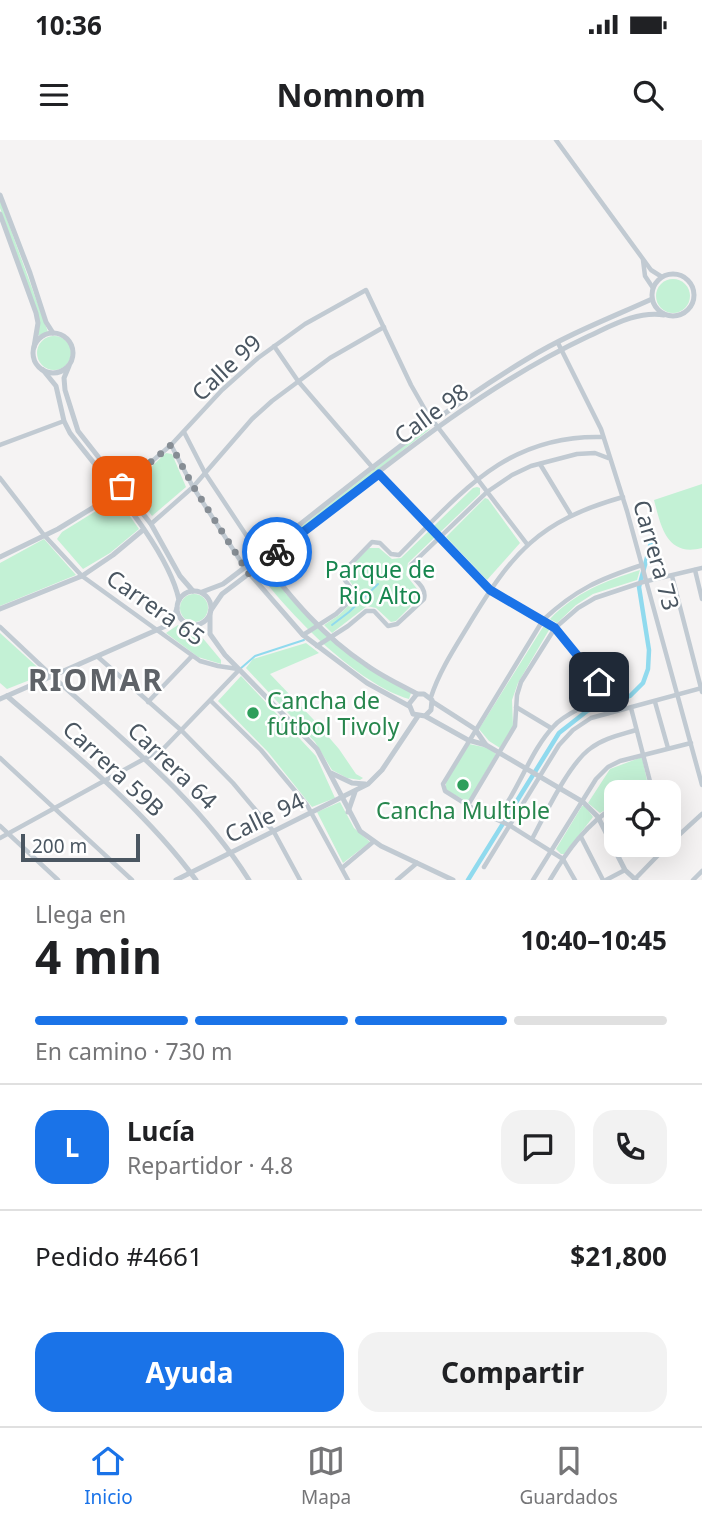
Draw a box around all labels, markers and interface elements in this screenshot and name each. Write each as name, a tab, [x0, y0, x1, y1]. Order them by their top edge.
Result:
text: 10:36	[35, 7, 102, 43]
text: Nomnom	[276, 73, 426, 116]
icon: menu	[35, 76, 73, 114]
icon: search	[629, 76, 667, 114]
street label: Calle 99	[184, 326, 268, 408]
street label: Calle 98	[387, 375, 475, 451]
pin	[92, 456, 152, 516]
icon: bag	[103, 467, 141, 505]
street label: Carrera 73	[626, 496, 688, 614]
courier	[242, 517, 312, 587]
icon: bike	[258, 533, 296, 571]
park label: Parque de Rio Alto	[325, 553, 435, 611]
street label: Carrera 65	[100, 561, 212, 653]
pin	[569, 652, 629, 712]
district label: RIOMAR	[28, 659, 164, 700]
icon: home	[580, 663, 618, 701]
place label: Cancha de fútbol Tivoly	[267, 684, 400, 742]
marker: Cancha de fútbol Tivoly	[245, 705, 261, 721]
street label: Carrera 59B	[56, 713, 172, 823]
street label: Carrera 64	[121, 714, 225, 816]
marker: Cancha Multiple	[455, 777, 471, 793]
map controls	[604, 780, 681, 857]
button: locate	[604, 780, 681, 857]
street label: Calle 94	[219, 784, 309, 850]
place label: Cancha Multiple	[376, 794, 550, 826]
scale bar	[21, 831, 140, 863]
text: 200 m	[32, 833, 87, 859]
text: Llega en	[35, 898, 126, 930]
text: 10:40–10:45	[520, 922, 667, 958]
text: 4 min	[35, 925, 162, 987]
text: En camino · 730 m	[35, 1035, 233, 1067]
button: chat	[501, 1110, 575, 1184]
button: phone	[593, 1110, 667, 1184]
text: Lucía	[127, 1113, 195, 1149]
text: L	[65, 1129, 79, 1165]
text: Repartidor · 4.8	[127, 1149, 293, 1181]
text: Pedido #4661	[35, 1238, 203, 1274]
text: $21,800	[570, 1238, 667, 1274]
button: Ayuda	[35, 1332, 344, 1412]
button: Compartir	[358, 1332, 667, 1412]
tab: Inicio	[84, 1442, 133, 1510]
tab: Mapa	[301, 1442, 351, 1510]
tab: Guardados	[520, 1442, 618, 1510]

